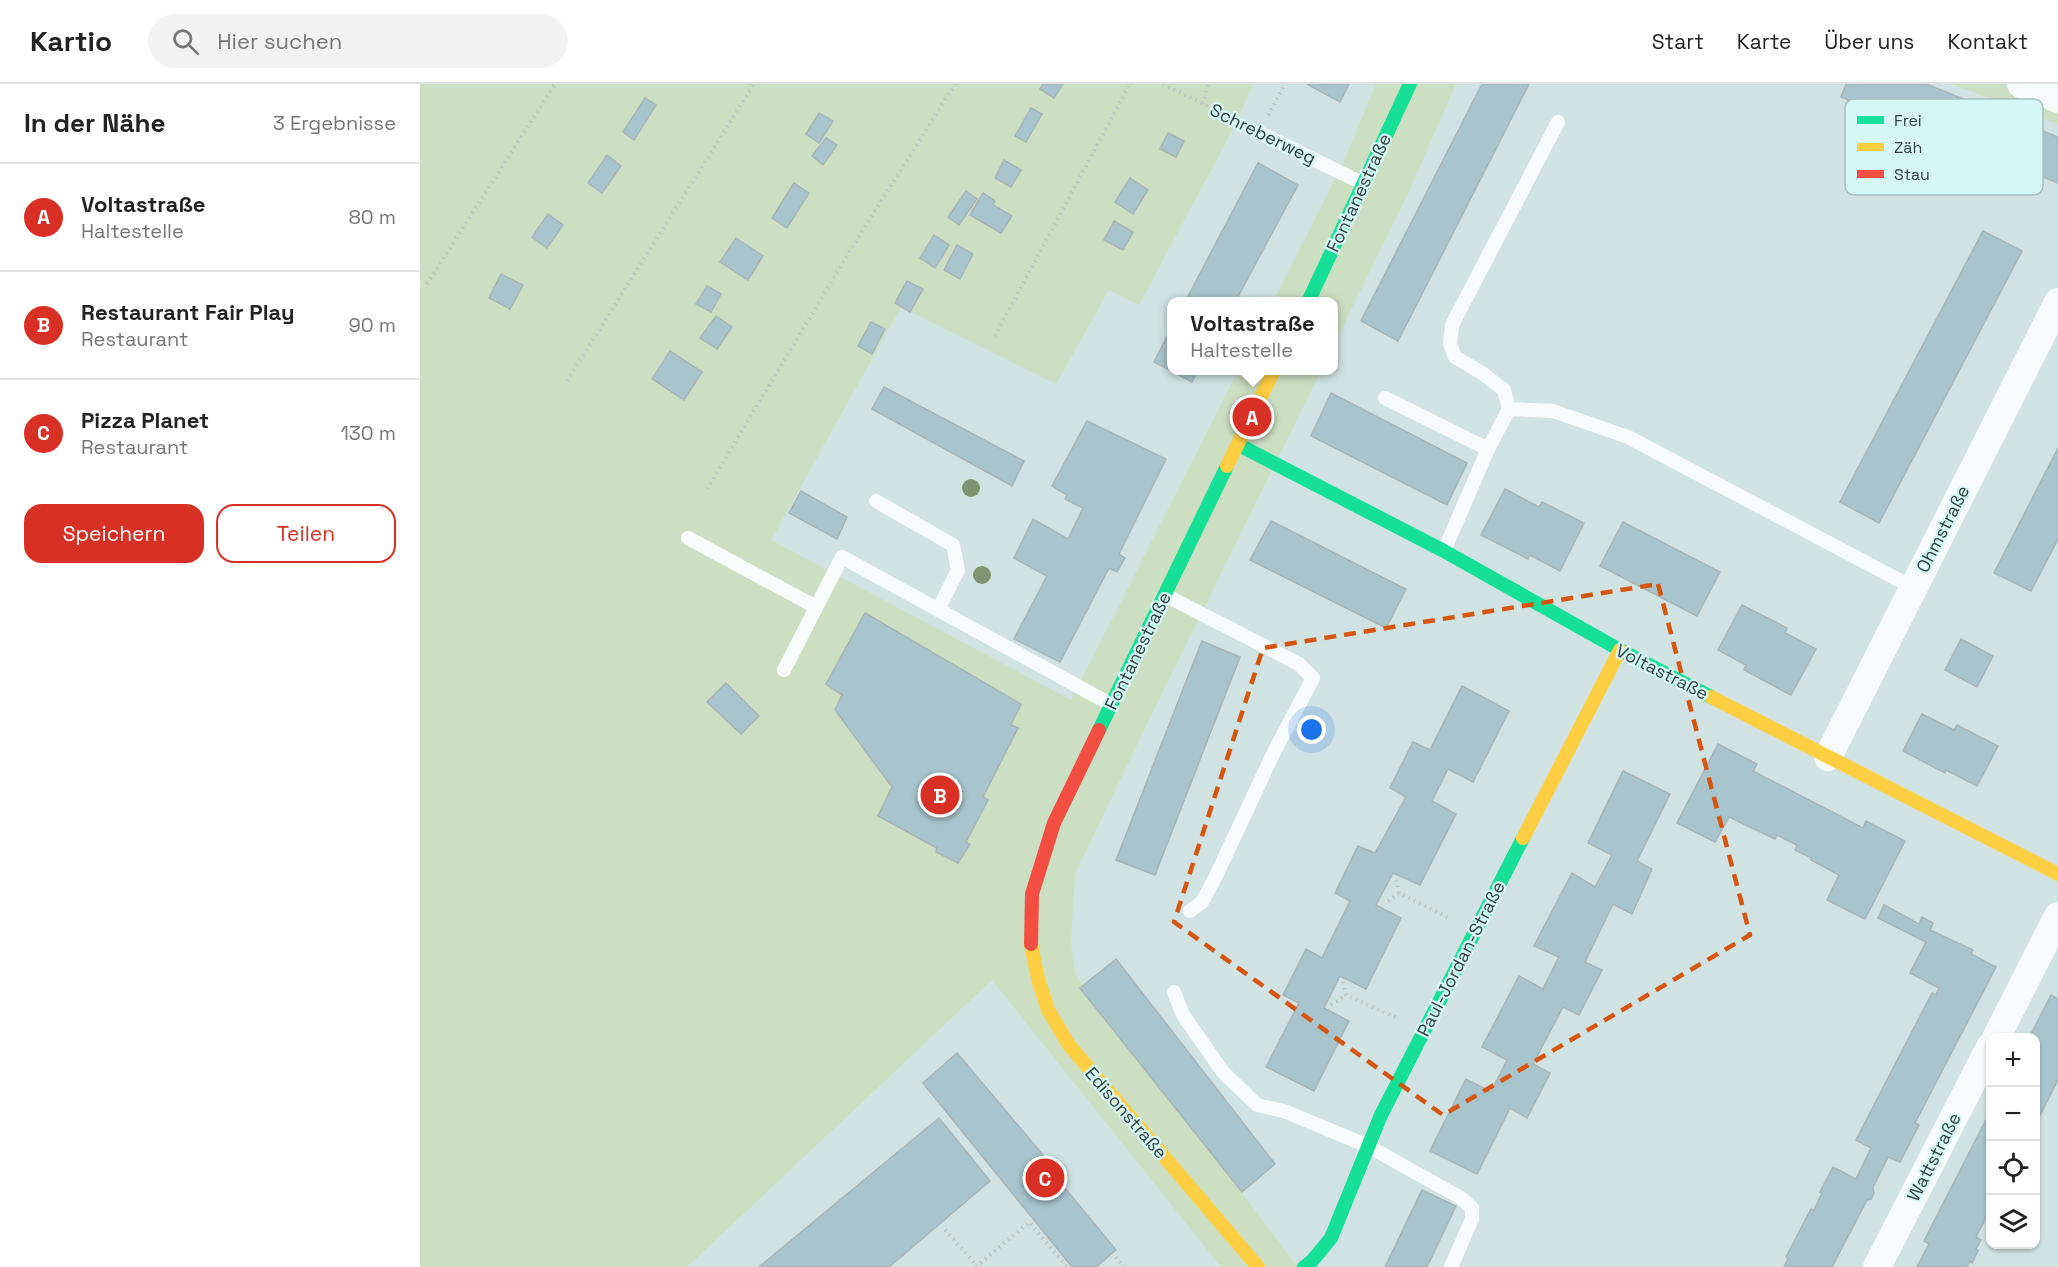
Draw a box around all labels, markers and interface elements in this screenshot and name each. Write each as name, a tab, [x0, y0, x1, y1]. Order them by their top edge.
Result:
search box	[148, 14, 568, 68]
text: Kartio	[30, 23, 112, 59]
icon: search	[169, 25, 202, 58]
text: Hier suchen	[217, 27, 342, 55]
text: Start	[1652, 28, 1704, 55]
text: Karte	[1737, 28, 1791, 55]
text: Über uns	[1824, 28, 1914, 55]
text: Kontakt	[1947, 28, 2028, 55]
street label: Schreberweg	[1206, 98, 1320, 169]
legend	[1845, 99, 2043, 195]
text: In der Nähe	[24, 106, 165, 140]
text: 3 Ergebnisse	[273, 110, 396, 136]
text: Frei	[1894, 110, 1922, 131]
street label: Fontanestraße	[1321, 130, 1396, 256]
text: Zäh	[1894, 137, 1922, 158]
text: Stau	[1894, 164, 1930, 185]
text: Voltastraße	[81, 190, 205, 218]
text: A	[37, 204, 50, 230]
text: 80 m	[348, 204, 396, 230]
text: Haltestelle	[81, 218, 184, 244]
popup	[1167, 297, 1338, 375]
text: Restaurant Fair Play	[81, 298, 294, 326]
text: Voltastraße	[1190, 309, 1315, 337]
text: B	[37, 312, 50, 338]
text: 90 m	[349, 312, 396, 338]
text: Restaurant	[81, 326, 188, 352]
text: Haltestelle	[1190, 337, 1293, 363]
pin: A	[1232, 394, 1272, 440]
text: Pizza Planet	[81, 406, 209, 434]
text: C	[37, 420, 50, 446]
text: 130 m	[340, 420, 396, 446]
text: Restaurant	[81, 434, 188, 460]
street label: Ohmstraße	[1911, 481, 1974, 576]
button: Speichern	[24, 504, 204, 563]
button: Teilen	[216, 504, 396, 563]
street label: Fontanestraße	[1099, 588, 1176, 713]
street label: Voltastraße	[1612, 638, 1712, 705]
your location	[1297, 715, 1326, 744]
pin: B	[920, 772, 960, 818]
street label: Paul-Jordan-Straße	[1411, 877, 1510, 1040]
map controls	[1986, 1033, 2040, 1249]
button: +	[1986, 1033, 2040, 1087]
street label: Edisonstraße	[1080, 1062, 1172, 1163]
button: −	[1986, 1087, 2040, 1141]
street label: Wattstraße	[1901, 1109, 1966, 1205]
button: locate	[1986, 1141, 2040, 1195]
pin: C	[1026, 1156, 1064, 1200]
button: layers	[1986, 1195, 2040, 1249]

